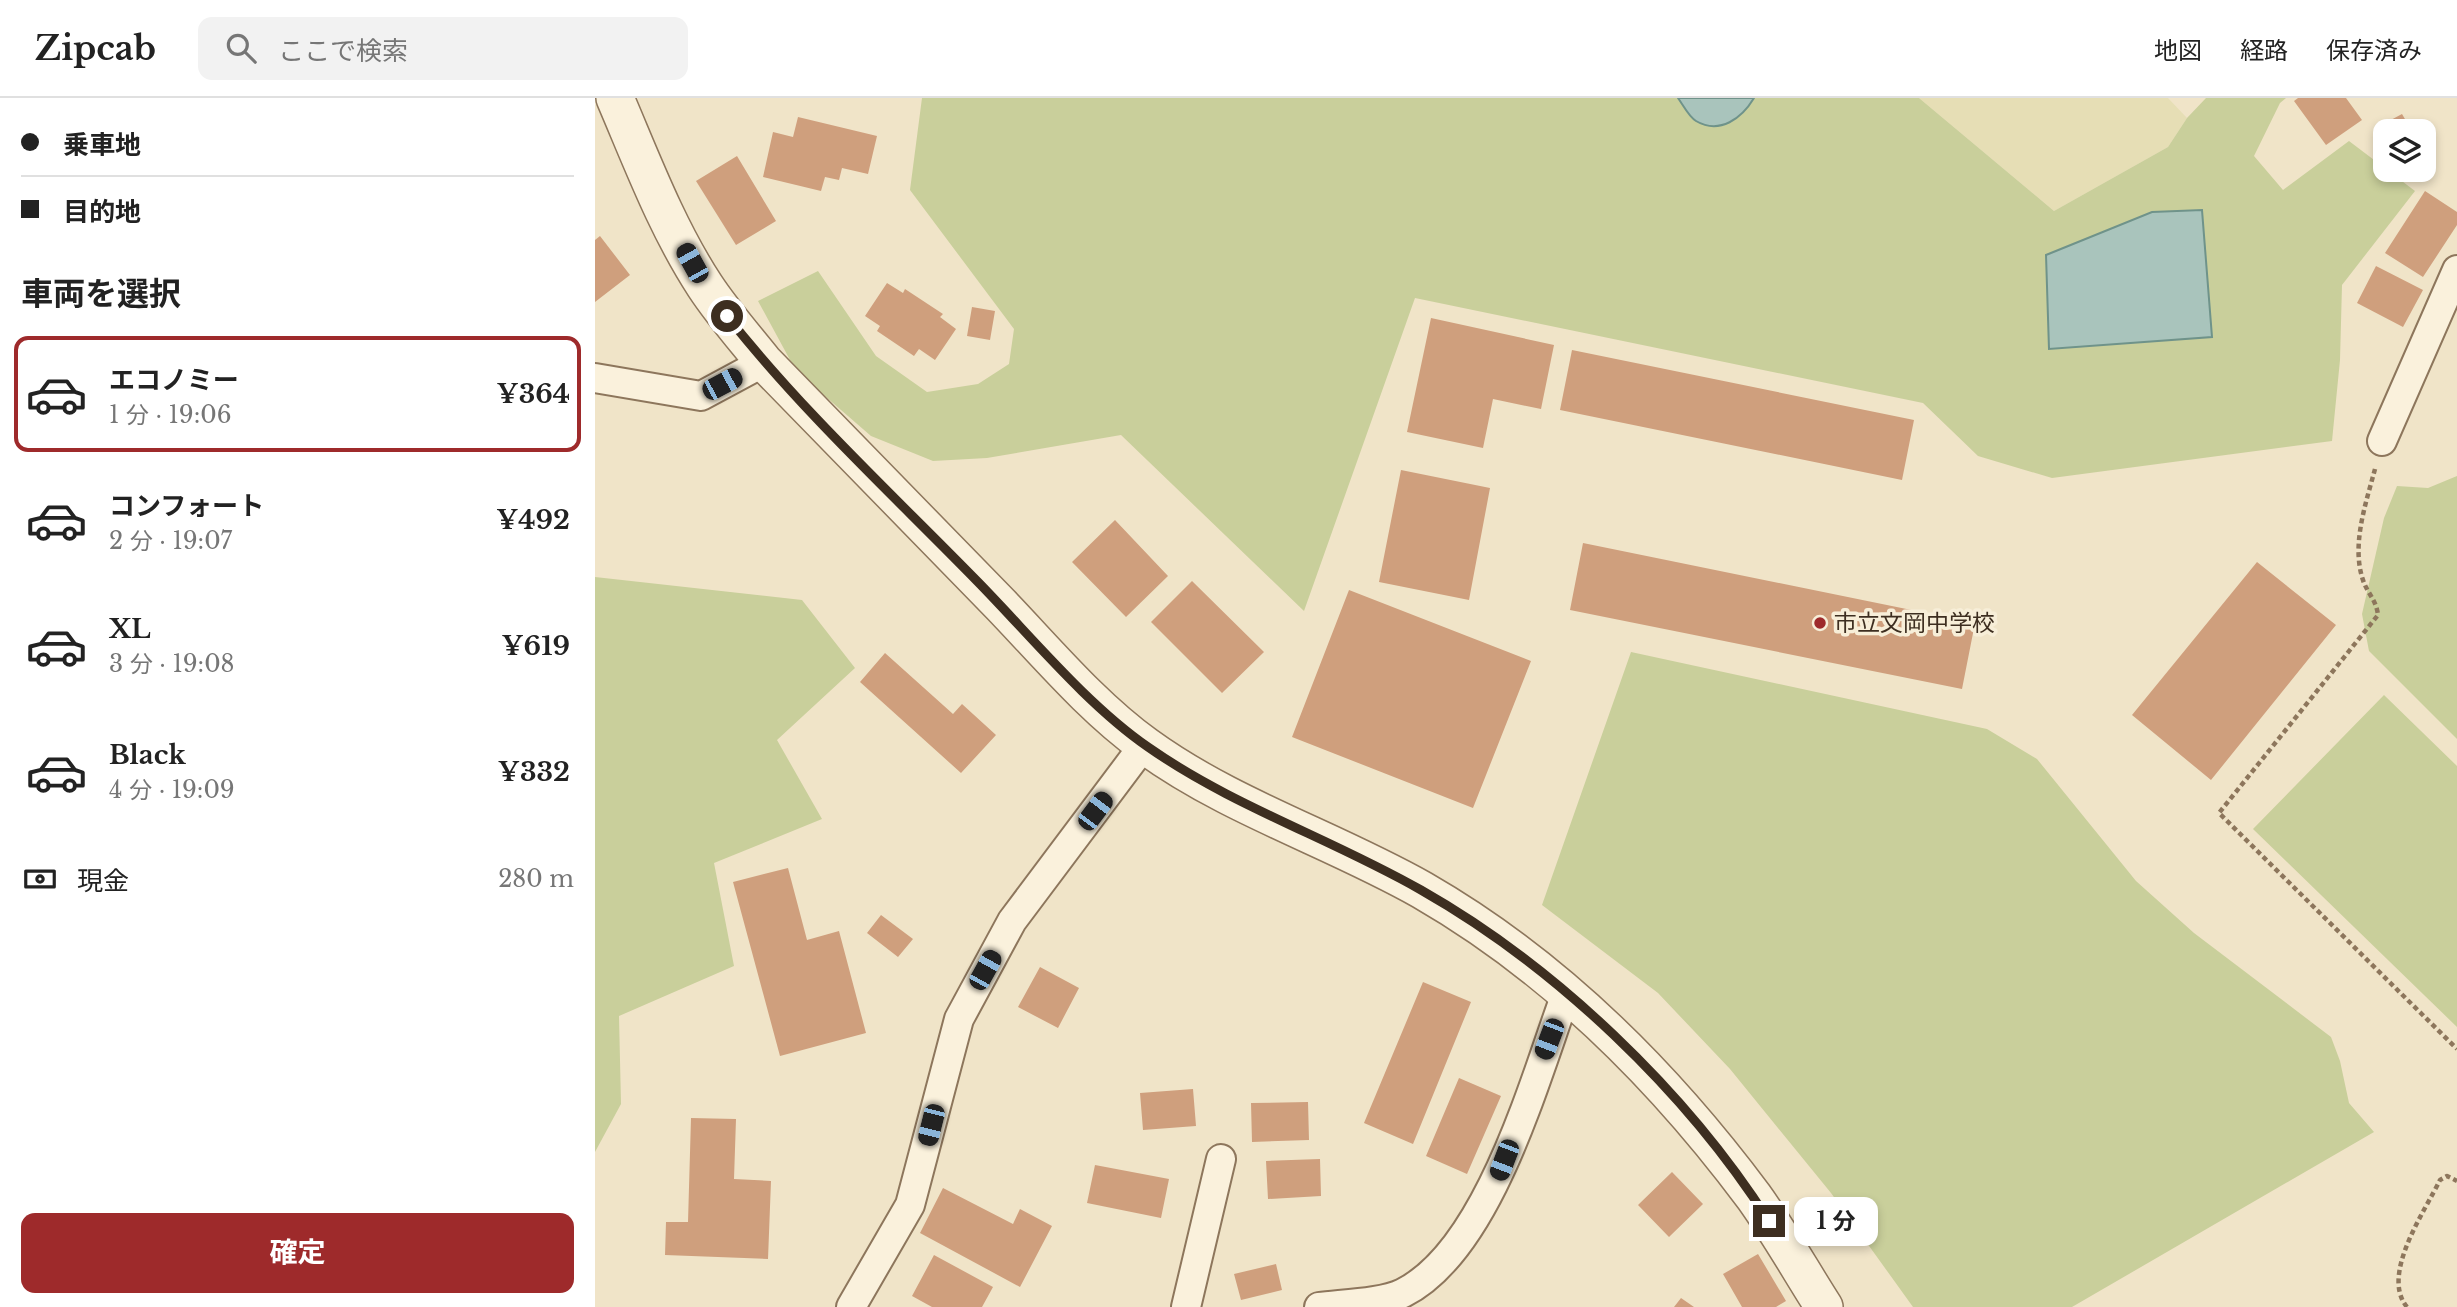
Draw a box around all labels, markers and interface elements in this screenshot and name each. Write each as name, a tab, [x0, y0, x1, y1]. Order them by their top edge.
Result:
search box	[198, 17, 688, 80]
text: Zipcab	[35, 28, 156, 69]
icon: search	[222, 29, 260, 67]
text: ここで検索	[278, 35, 408, 67]
text: 地図	[2154, 36, 2202, 65]
text: 経路	[2240, 36, 2288, 65]
text: 保存済み	[2326, 36, 2422, 65]
map controls	[2373, 119, 2436, 182]
button: layers	[2373, 119, 2436, 182]
text: 乗車地	[63, 129, 141, 161]
text: 目的地	[63, 196, 141, 228]
car	[673, 240, 712, 286]
text: 車両を選択	[21, 274, 181, 314]
route start	[711, 300, 743, 332]
icon: car	[25, 363, 88, 426]
text: エコノミー	[109, 364, 239, 396]
car	[699, 365, 746, 403]
text: ¥364	[497, 378, 570, 410]
text: 1 分 · 19:06	[109, 401, 231, 429]
icon: car	[25, 489, 88, 552]
text: コンフォート	[109, 490, 264, 522]
text: ¥492	[496, 504, 570, 536]
text: 2 分 · 19:07	[109, 527, 232, 555]
place label: 市立文岡中学校	[1834, 609, 1995, 637]
text: XL	[109, 613, 151, 645]
icon: car	[25, 615, 88, 678]
marker: 市立文岡中学校	[1812, 615, 1828, 631]
text: ¥619	[501, 630, 570, 662]
text: 3 分 · 19:08	[109, 650, 235, 678]
text: Black	[109, 739, 186, 771]
icon: car	[25, 741, 88, 804]
text: ¥332	[498, 756, 570, 788]
text: 4 分 · 19:09	[109, 776, 235, 804]
car	[1074, 788, 1117, 834]
icon: cash	[21, 860, 59, 898]
text: 現金	[77, 865, 129, 897]
text: 280 m	[498, 865, 574, 893]
car	[966, 947, 1005, 993]
car	[1532, 1016, 1567, 1062]
car	[916, 1102, 947, 1148]
car	[1487, 1137, 1522, 1183]
callout: 1 分	[1793, 1196, 1877, 1246]
route end	[1753, 1205, 1785, 1237]
text: 1 分	[1816, 1207, 1856, 1235]
button: 確定	[21, 1213, 574, 1293]

